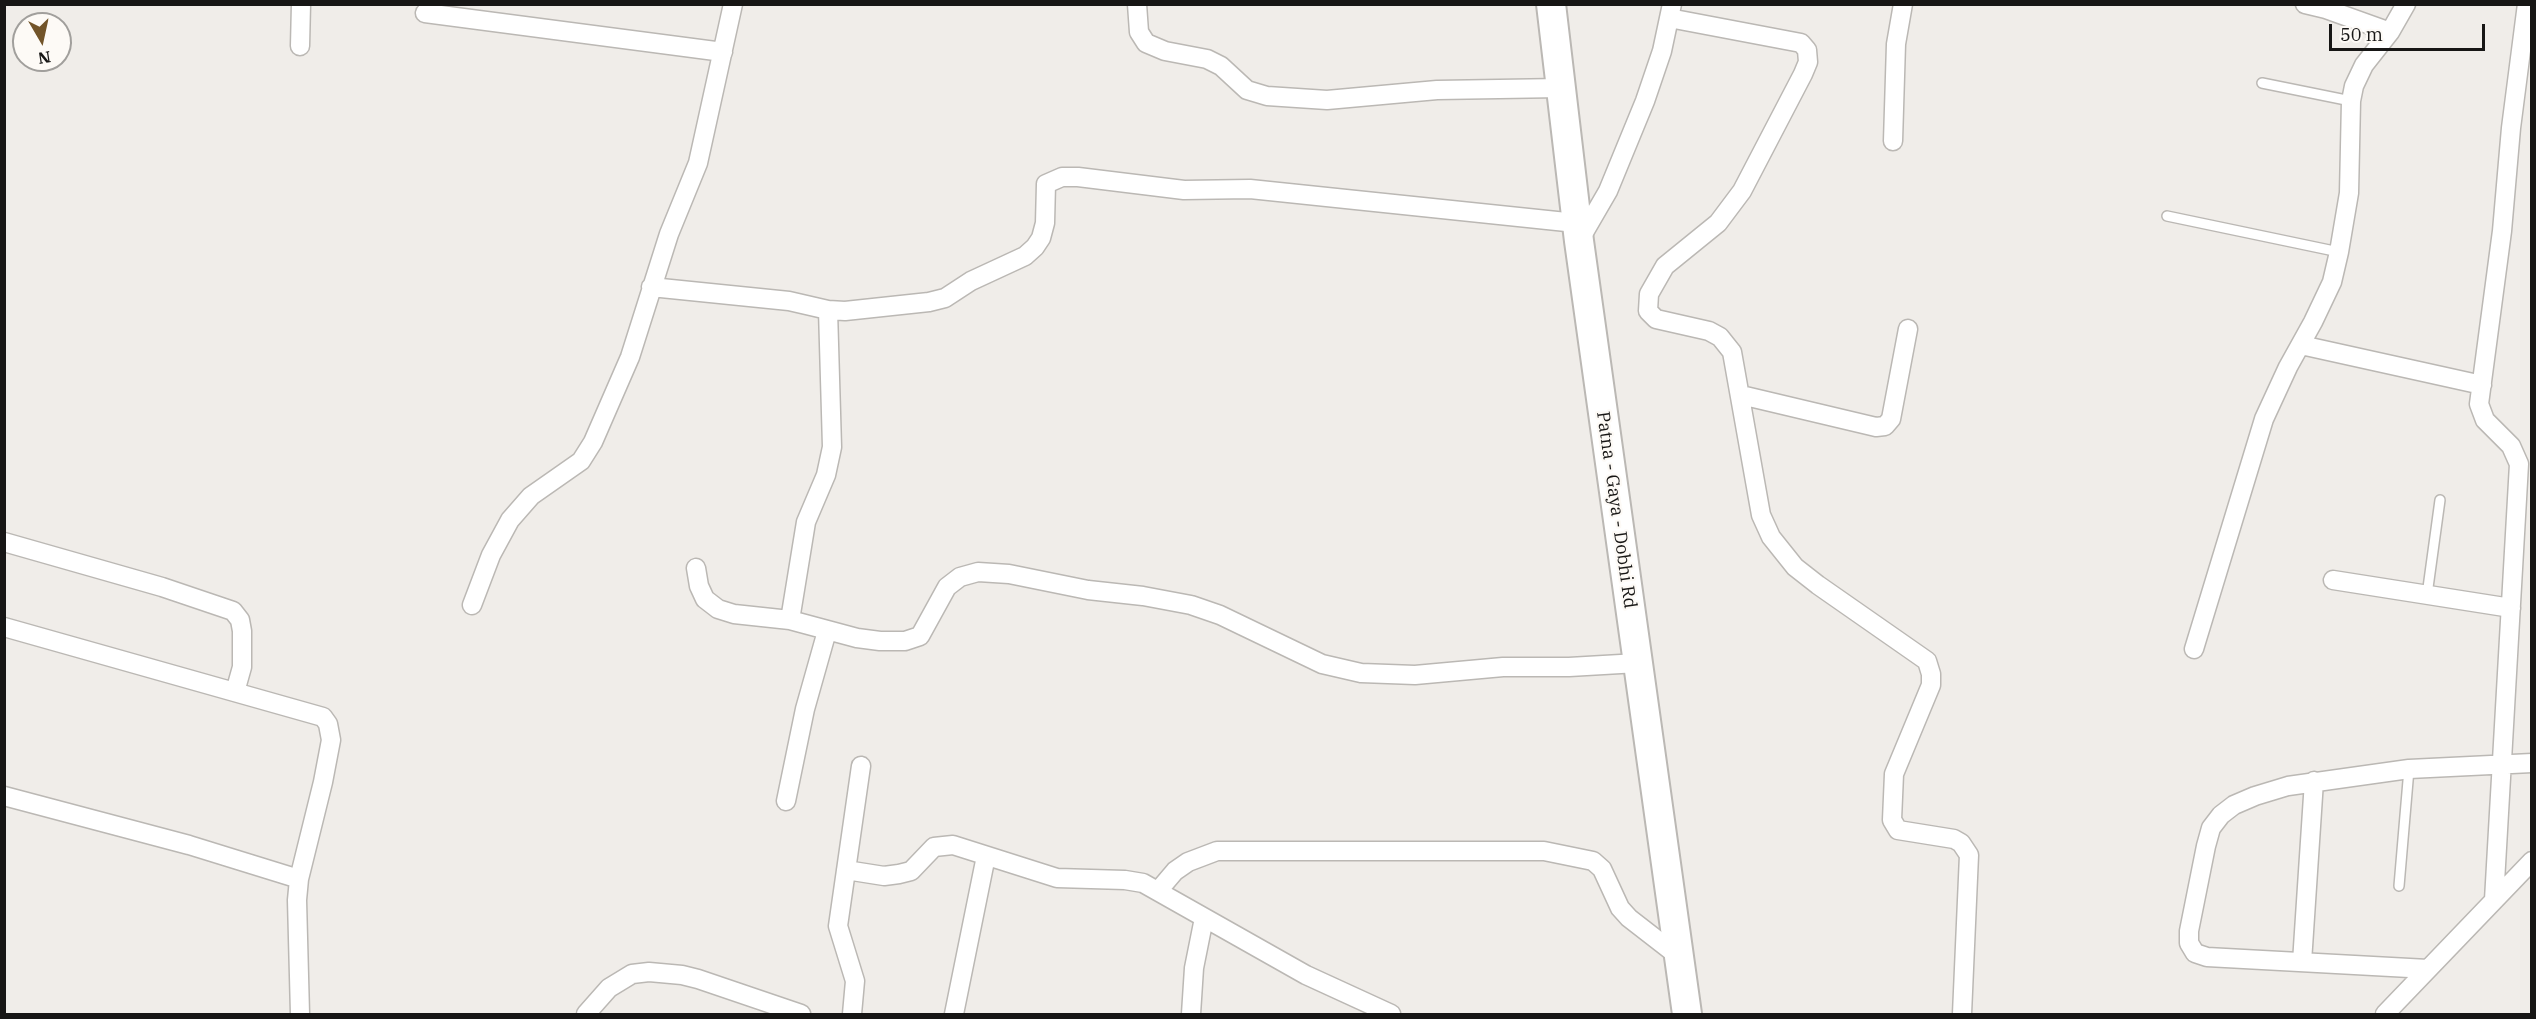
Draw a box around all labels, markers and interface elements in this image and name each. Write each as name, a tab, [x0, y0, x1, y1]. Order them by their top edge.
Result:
north arrow	[12, 12, 72, 72]
scale bar	[2332, 12, 2488, 50]
text: 50 m	[2340, 23, 2383, 46]
text: N	[37, 47, 52, 69]
street label: Patna - Gaya - Dobhi Rd	[1591, 410, 1641, 610]

